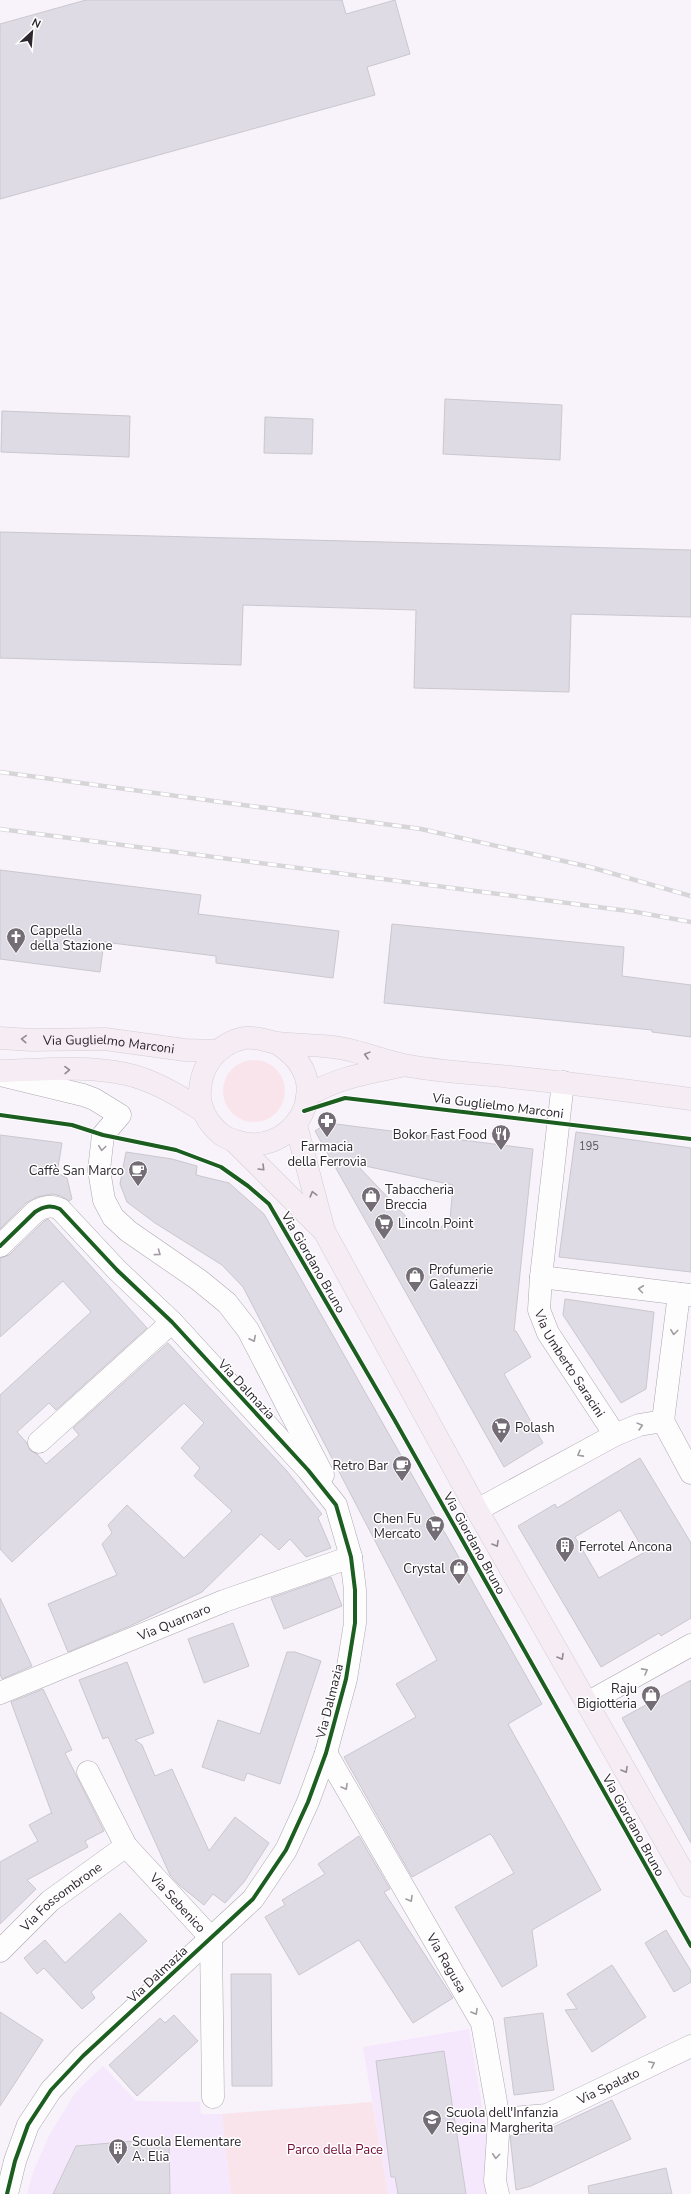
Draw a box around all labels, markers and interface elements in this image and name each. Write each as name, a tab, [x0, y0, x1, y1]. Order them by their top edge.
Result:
north arrow	[12, 12, 52, 52]
text: N	[29, 15, 43, 32]
place label: Cappella della Stazione	[30, 922, 112, 955]
church icon: Cappella della Stazione	[5, 926, 27, 954]
street label: Via Guglielmo Marconi	[42, 1031, 175, 1058]
one-way arrow	[21, 1035, 27, 1044]
one-way arrow	[364, 1051, 371, 1060]
one-way arrow	[64, 1066, 70, 1074]
street label: Via Guglielmo Marconi	[430, 1089, 564, 1123]
pharmacy icon: Farmacia della Ferrovia	[316, 1110, 338, 1138]
restaurant icon: Bokor Fast Food	[490, 1123, 512, 1151]
place label: Bokor Fast Food	[393, 1126, 487, 1144]
place label: Farmacia della Ferrovia	[287, 1138, 367, 1171]
house number: 195	[579, 1139, 599, 1154]
one-way arrow	[98, 1145, 107, 1151]
cafe icon: Caffè San Marco	[127, 1159, 149, 1187]
place label: Caffè San Marco	[29, 1162, 124, 1180]
one-way arrow	[257, 1163, 265, 1171]
place label: Tabaccheria Breccia	[385, 1181, 454, 1214]
shop icon: Tabaccheria Breccia	[360, 1185, 382, 1213]
one-way arrow	[309, 1190, 318, 1197]
street label: Via Giordano Bruno	[276, 1208, 349, 1316]
supermarket icon: Lincoln Point	[373, 1212, 395, 1240]
place label: Lincoln Point	[398, 1215, 474, 1233]
one-way arrow	[154, 1248, 161, 1256]
place label: Profumerie Galeazzi	[429, 1261, 493, 1294]
shop icon: Profumerie Galeazzi	[404, 1265, 426, 1293]
one-way arrow	[638, 1285, 644, 1294]
street label: Via Umberto Saracini	[529, 1306, 609, 1421]
one-way arrow	[670, 1329, 679, 1336]
one-way arrow	[248, 1335, 255, 1342]
street label: Via Dalmazia	[213, 1355, 279, 1424]
supermarket icon: Polash	[490, 1416, 512, 1444]
place label: Polash	[515, 1419, 555, 1437]
one-way arrow	[636, 1422, 643, 1431]
one-way arrow	[577, 1449, 584, 1457]
cafe icon: Retro Bar	[391, 1454, 413, 1482]
place label: Retro Bar	[333, 1457, 388, 1475]
street label: Via Giordano Bruno	[438, 1488, 510, 1598]
place label: Chen Fu Mercato	[373, 1510, 421, 1543]
supermarket icon: Chen Fu Mercato	[424, 1514, 446, 1542]
building icon: Ferrotel Ancona	[554, 1535, 576, 1563]
place label: Ferrotel Ancona	[579, 1538, 672, 1556]
one-way arrow	[492, 1540, 499, 1547]
shop icon: Crystal	[448, 1557, 470, 1585]
place label: Crystal	[403, 1560, 445, 1578]
street label: Via Quarnaro	[134, 1600, 213, 1646]
one-way arrow	[556, 1653, 563, 1660]
street label: Via Dalmazia	[312, 1662, 348, 1742]
one-way arrow	[641, 1668, 648, 1675]
place label: Raju Bigiotteria	[577, 1680, 637, 1713]
shop icon: Raju Bigiotteria	[640, 1684, 662, 1712]
one-way arrow	[620, 1766, 628, 1773]
street label: Via Giordano Bruno	[597, 1770, 669, 1880]
one-way arrow	[341, 1783, 348, 1790]
street label: Via Fossombrone	[16, 1858, 106, 1936]
street label: Via Sebenico	[145, 1869, 210, 1937]
one-way arrow	[406, 1895, 413, 1902]
street label: Via Ragusa	[421, 1929, 470, 1996]
street label: Via Dalmazia	[123, 1942, 192, 2008]
one-way arrow	[471, 2008, 478, 2015]
one-way arrow	[648, 2061, 656, 2069]
street label: Via Spalato	[574, 2064, 643, 2110]
place label: Scuola dell'Infanzia Regina Margherita	[446, 2104, 558, 2137]
school or university icon: Scuola dell'Infanzia Regina Margherita	[421, 2108, 443, 2136]
place label: Scuola Elementare A. Elia	[132, 2133, 241, 2166]
building icon: Scuola Elementare A. Elia	[107, 2137, 129, 2165]
park label: Parco della Pace	[287, 2141, 383, 2159]
one-way arrow	[492, 2153, 501, 2159]

